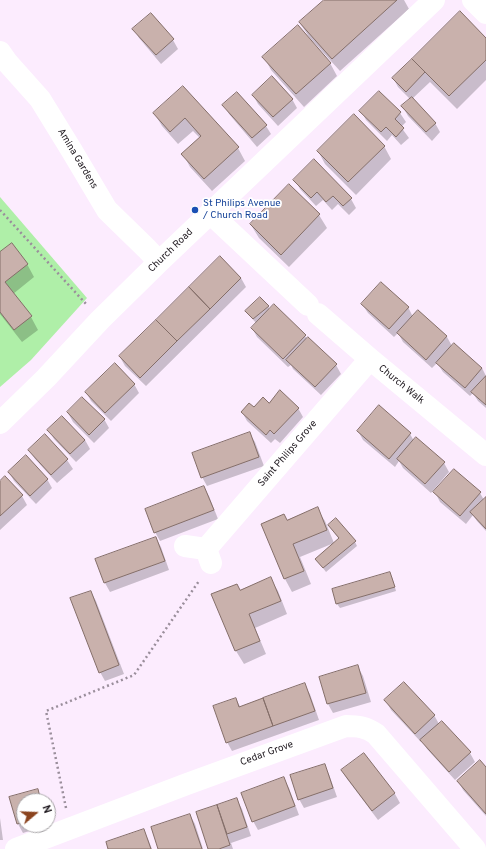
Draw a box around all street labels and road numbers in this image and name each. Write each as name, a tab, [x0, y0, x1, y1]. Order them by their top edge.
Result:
street label: Amina Gardens	[54, 127, 100, 191]
street label: Church Road	[146, 227, 196, 275]
street label: Church Walk	[376, 363, 426, 407]
street label: Saint Philips Grove	[256, 418, 320, 490]
street label: Cedar Grove	[239, 739, 295, 769]

